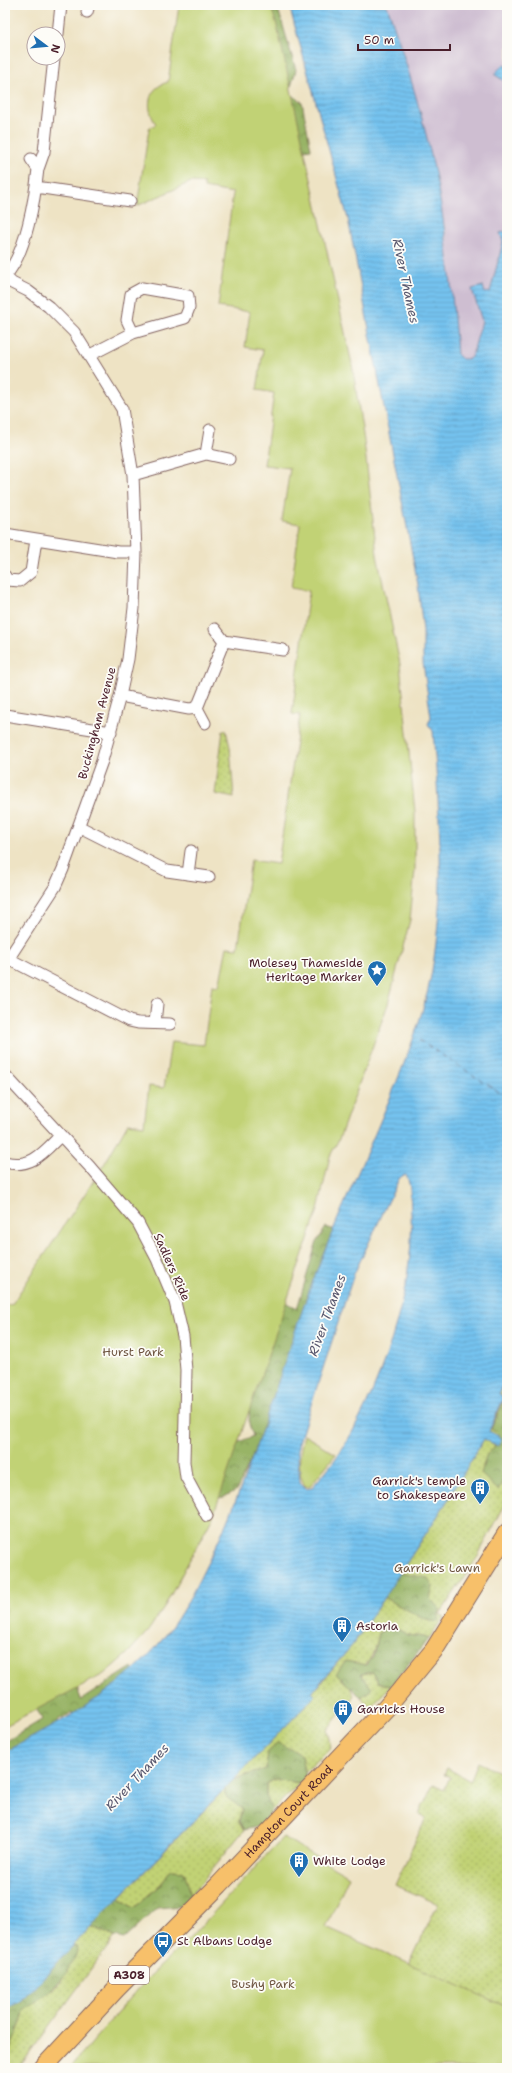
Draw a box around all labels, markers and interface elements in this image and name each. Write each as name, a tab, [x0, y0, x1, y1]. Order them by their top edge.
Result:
north arrow	[26, 26, 66, 66]
scale bar	[358, 26, 450, 52]
text: 50 m	[364, 32, 394, 48]
text: N	[47, 42, 64, 55]
water label: River Thames	[389, 237, 423, 325]
street label: Buckingham Avenue	[74, 665, 120, 781]
place label: Molesey Thameside Heritage Marker	[249, 955, 363, 985]
place icon: Molesey Thameside Heritage Marker	[366, 959, 388, 987]
street label: Sadlers Ride	[150, 1231, 194, 1304]
water label: River Thames	[304, 1272, 350, 1358]
park label: Hurst Park	[102, 1344, 164, 1360]
place label: Garrick's temple to Shakespeare	[372, 1473, 466, 1503]
building icon: Garrick's temple to Shakespeare	[469, 1477, 491, 1505]
park label: Garrick's Lawn	[394, 1560, 480, 1576]
building icon: Astoria	[331, 1615, 353, 1643]
place label: Astoria	[356, 1618, 399, 1634]
building icon: Garricks House	[332, 1698, 354, 1726]
place label: Garricks House	[357, 1701, 445, 1717]
water label: River Thames	[101, 1740, 173, 1814]
street label: Hampton Court Road	[240, 1761, 337, 1862]
building icon: White Lodge	[288, 1850, 310, 1878]
place label: White Lodge	[313, 1853, 386, 1869]
bus stop icon: St Albans Lodge	[152, 1930, 174, 1958]
place label: St Albans Lodge	[177, 1933, 272, 1949]
road number: A308	[109, 1966, 149, 1984]
park label: Bushy Park	[231, 1976, 295, 1992]

